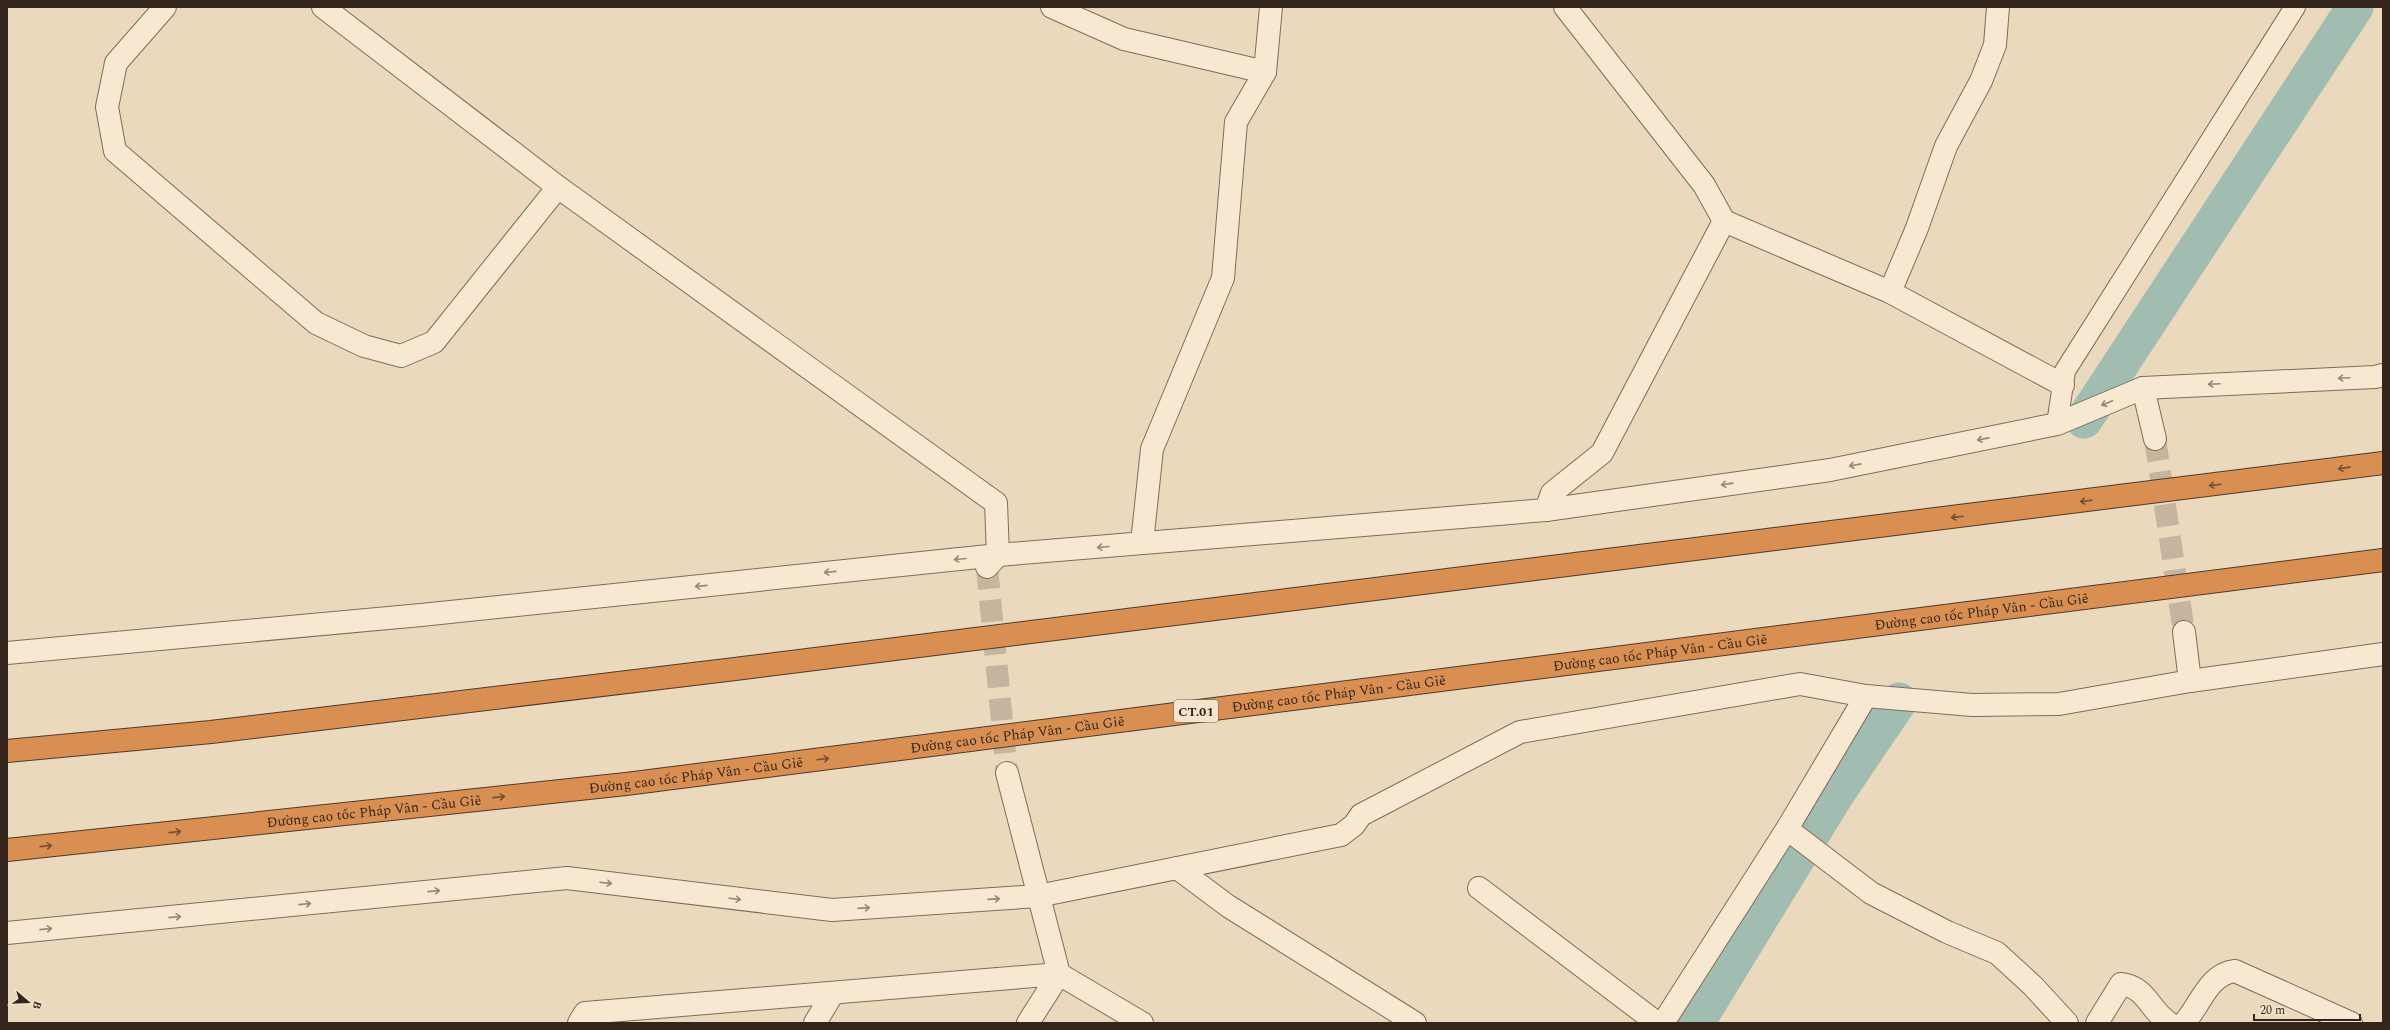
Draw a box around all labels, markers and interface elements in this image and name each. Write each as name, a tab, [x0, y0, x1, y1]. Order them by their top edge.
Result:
one-way arrow	[2338, 374, 2351, 382]
one-way arrow	[2208, 381, 2221, 388]
one-way arrow	[2101, 400, 2113, 407]
one-way arrow	[1977, 436, 1990, 444]
one-way arrow	[1849, 461, 1862, 469]
one-way arrow	[2338, 464, 2351, 472]
one-way arrow	[1721, 480, 1734, 488]
one-way arrow	[2209, 481, 2222, 489]
one-way arrow	[2080, 497, 2093, 505]
one-way arrow	[1951, 513, 1964, 521]
one-way arrow	[1097, 543, 1110, 550]
one-way arrow	[954, 555, 967, 563]
one-way arrow	[824, 569, 837, 576]
one-way arrow	[695, 582, 708, 590]
street label: Đường cao tốc Pháp Vân - Cầu Giẽ	[1873, 588, 2090, 636]
street label: Đường cao tốc Pháp Vân - Cầu Giẽ	[1552, 629, 1769, 677]
street label: Đường cao tốc Pháp Vân - Cầu Giẽ	[1231, 670, 1447, 718]
road number: CT.01	[1174, 700, 1218, 722]
street label: Đường cao tốc Pháp Vân - Cầu Giẽ	[909, 711, 1126, 759]
street label: Đường cao tốc Pháp Vân - Cầu Giẽ	[588, 752, 804, 799]
one-way arrow	[816, 755, 829, 763]
street label: Đường cao tốc Pháp Vân - Cầu Giẽ	[266, 789, 482, 833]
one-way arrow	[492, 794, 505, 801]
one-way arrow	[168, 828, 181, 836]
one-way arrow	[39, 842, 52, 850]
one-way arrow	[599, 879, 612, 887]
one-way arrow	[427, 888, 440, 895]
one-way arrow	[728, 895, 741, 903]
one-way arrow	[987, 896, 1000, 903]
one-way arrow	[298, 900, 311, 908]
one-way arrow	[857, 904, 870, 911]
one-way arrow	[168, 913, 181, 920]
one-way arrow	[39, 925, 52, 933]
north arrow	[8, 982, 48, 1022]
scale bar	[2254, 996, 2360, 1022]
text: B	[28, 999, 46, 1012]
text: 20 m	[2260, 1001, 2285, 1020]

